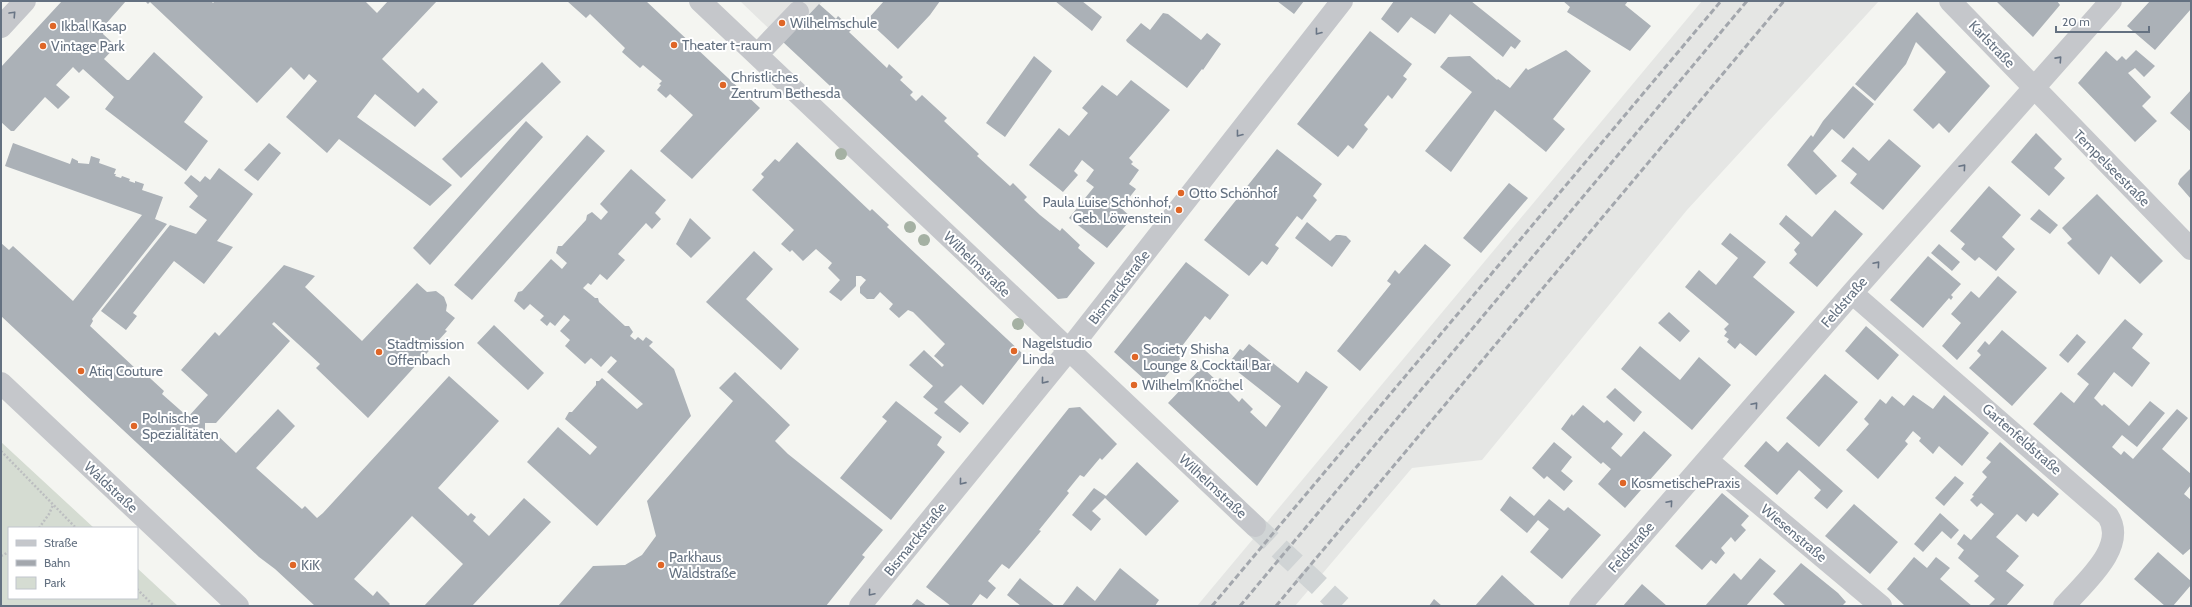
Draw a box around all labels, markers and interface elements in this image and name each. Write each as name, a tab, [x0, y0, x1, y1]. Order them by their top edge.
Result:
scale bar	[2056, 8, 2149, 34]
one-way arrow	[8, 11, 16, 19]
place label: Wilhelmschule	[790, 14, 877, 32]
text: 20 m	[2062, 14, 2090, 29]
street label: Karlstraße	[1965, 16, 2019, 72]
place label: Ikbal Kasap	[61, 17, 127, 35]
marker: Wilhelmschule	[777, 18, 787, 28]
marker: Ikbal Kasap	[48, 21, 58, 31]
one-way arrow	[1316, 27, 1323, 34]
place label: Theater t-raum	[682, 36, 771, 54]
place label: Vintage Park	[51, 37, 126, 55]
marker: Theater t-raum	[669, 40, 679, 50]
marker: Vintage Park	[38, 41, 48, 51]
one-way arrow	[2055, 56, 2062, 64]
place label: Christliches Zentrum Bethesda	[731, 68, 841, 102]
marker: Christliches Zentrum Bethesda	[718, 80, 728, 90]
street label: Tempelseestraße	[2070, 126, 2154, 210]
one-way arrow	[1236, 130, 1243, 137]
one-way arrow	[1959, 164, 1966, 172]
place label: Otto Schönhof	[1189, 184, 1278, 202]
marker: Otto Schönhof	[1176, 188, 1186, 198]
place label: Paula Luise Schönhof, Geb. Löwenstein	[1042, 193, 1171, 227]
marker: Paula Luise Schönhof, Geb. Löwenstein	[1174, 205, 1184, 215]
street label: Wilhelmstraße	[940, 227, 1014, 301]
street label: Bismarckstraße	[1084, 246, 1154, 328]
one-way arrow	[1873, 262, 1880, 269]
street label: Feldstraße	[1817, 273, 1871, 331]
place label: Nagelstudio Linda	[1022, 334, 1092, 368]
place label: Stadtmission Offenbach	[387, 335, 464, 369]
place label: Society Shisha Lounge & Cocktail Bar	[1143, 340, 1271, 374]
marker: Nagelstudio Linda	[1009, 346, 1019, 356]
marker: Stadtmission Offenbach	[374, 347, 384, 357]
marker: Society Shisha Lounge & Cocktail Bar	[1130, 352, 1140, 362]
place label: Atiq Couture	[89, 362, 163, 380]
marker: Atiq Couture	[76, 366, 86, 376]
one-way arrow	[1041, 376, 1048, 383]
place label: Wilhelm Knöchel	[1142, 376, 1243, 394]
marker: Wilhelm Knöchel	[1129, 380, 1139, 390]
street label: Gartenfeldstraße	[1979, 400, 2065, 478]
one-way arrow	[1750, 402, 1757, 409]
place label: Polnische Spezialitäten	[142, 409, 219, 443]
marker: Polnische Spezialitäten	[129, 421, 139, 431]
street label: Wilhelmstraße	[1175, 450, 1251, 522]
street label: Waldstraße	[80, 458, 142, 516]
place label: KosmetischePraxis	[1631, 474, 1740, 492]
one-way arrow	[959, 477, 966, 484]
marker: KosmetischePraxis	[1618, 478, 1628, 488]
street label: Bismarckstraße	[880, 498, 950, 580]
one-way arrow	[1665, 500, 1672, 507]
street label: Wiesenstraße	[1757, 500, 1831, 566]
street label: Feldstraße	[1604, 518, 1658, 576]
legend	[8, 527, 138, 599]
text: Straße	[44, 535, 77, 550]
place label: Parkhaus Waldstraße	[669, 548, 736, 582]
text: Bahn	[44, 555, 70, 570]
place label: KiK	[301, 556, 320, 574]
marker: KiK	[288, 560, 298, 570]
marker: Parkhaus Waldstraße	[656, 560, 666, 570]
text: Park	[44, 575, 66, 590]
one-way arrow	[868, 589, 875, 596]

